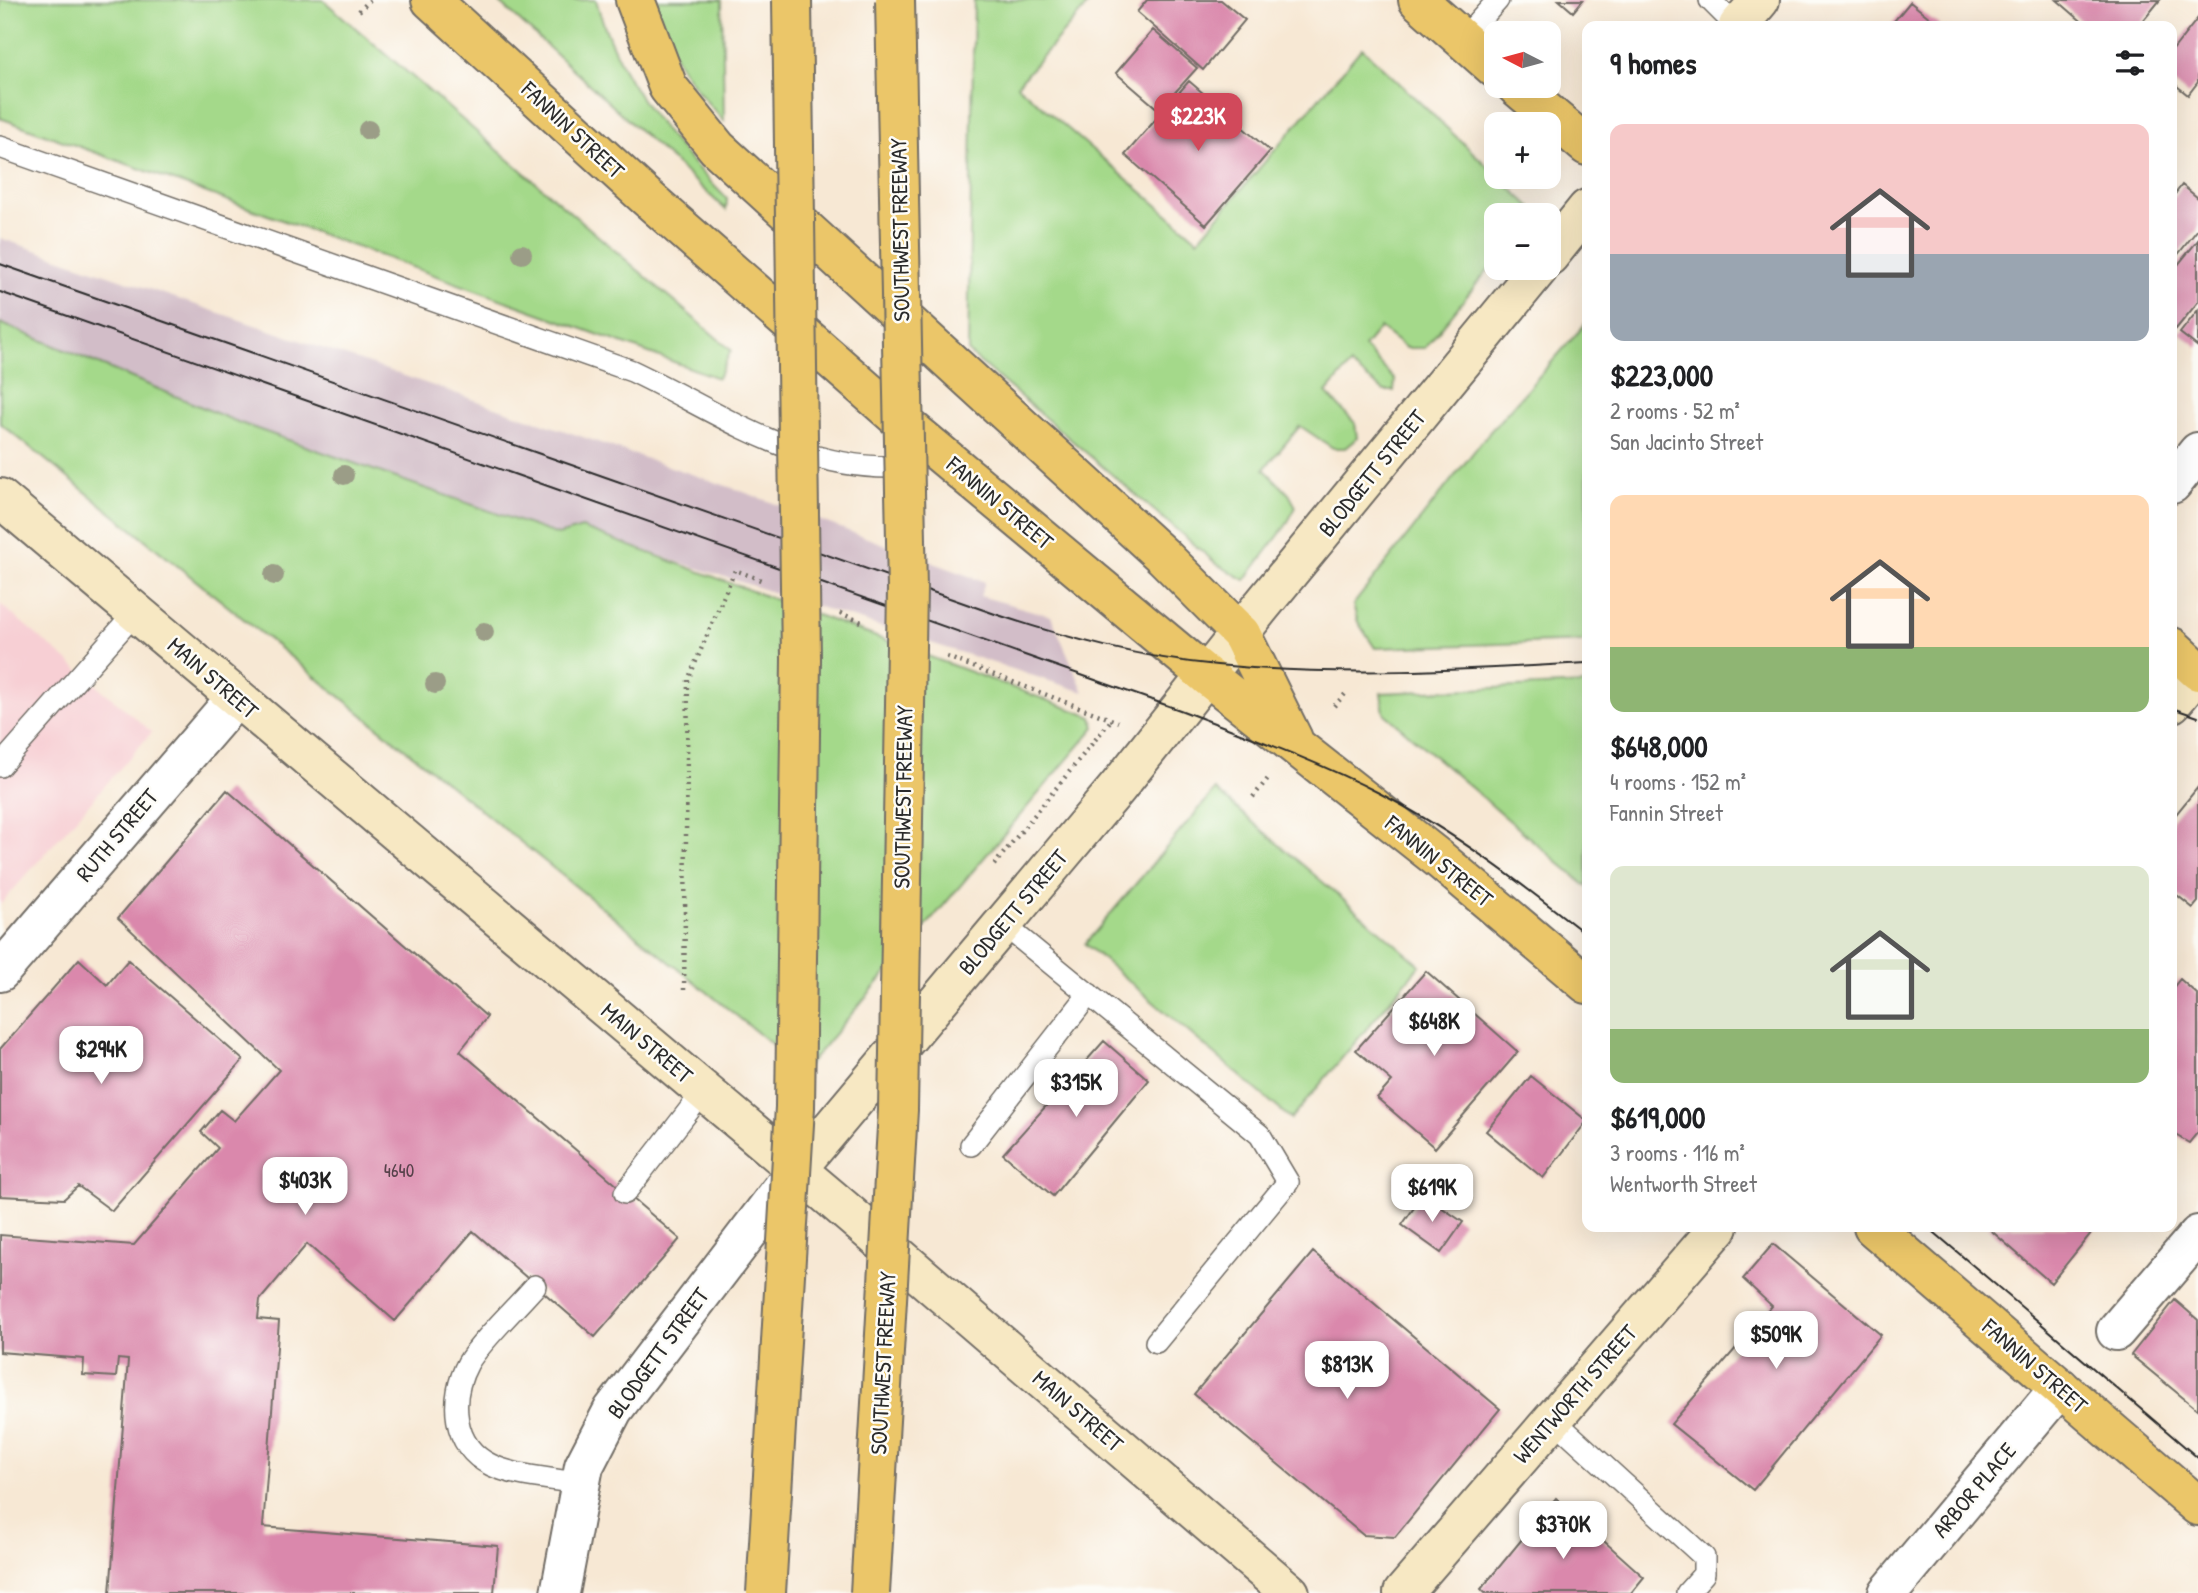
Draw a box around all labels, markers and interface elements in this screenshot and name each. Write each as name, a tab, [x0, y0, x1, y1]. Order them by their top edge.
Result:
north arrow	[1484, 21, 1561, 98]
map controls	[1484, 21, 1561, 280]
text: 9 homes	[1610, 43, 1697, 83]
icon: filters	[2111, 44, 2149, 82]
street label: FANNIN STREET	[514, 73, 632, 185]
pin: $223K	[1149, 94, 1247, 153]
text: $223K	[1170, 100, 1226, 131]
button: +	[1484, 112, 1561, 189]
street label: SOUTHWEST FREEWAY	[882, 138, 917, 322]
icon: home	[1817, 170, 1943, 296]
button: −	[1484, 203, 1561, 280]
text: $223,000	[1610, 355, 1713, 395]
text: 2 rooms · 52 m²	[1610, 395, 1740, 426]
street label: BLODGETT STREET	[1311, 403, 1433, 543]
text: San Jacinto Street	[1610, 426, 1763, 457]
street label: FANNIN STREET	[940, 448, 1060, 556]
icon: home	[1817, 541, 1943, 667]
street label: MAIN STREET	[161, 630, 265, 726]
street label: SOUTHWEST FREEWAY	[885, 705, 920, 889]
text: $648,000	[1610, 726, 1708, 766]
text: 4 rooms · 152 m²	[1610, 766, 1746, 797]
street label: RUTH STREET	[68, 781, 165, 888]
text: Fannin Street	[1610, 797, 1723, 828]
street label: FANNIN STREET	[1378, 807, 1500, 914]
street label: BLODGETT STREET	[951, 842, 1074, 981]
icon: home	[1817, 912, 1943, 1038]
street label: MAIN STREET	[595, 995, 700, 1090]
pin: $648K	[1385, 998, 1483, 1058]
text: $648K	[1408, 1005, 1460, 1036]
pin: $294K	[52, 1026, 150, 1086]
text: $294K	[75, 1033, 127, 1064]
pin: $315K	[1027, 1060, 1125, 1119]
text: $315K	[1050, 1066, 1102, 1097]
text: $619,000	[1610, 1097, 1705, 1137]
text: 3 rooms · 116 m²	[1610, 1137, 1745, 1168]
house number: 4640	[384, 1157, 414, 1183]
pin: $403K	[256, 1158, 354, 1217]
text: $403K	[279, 1164, 331, 1195]
pin: $619K	[1383, 1164, 1481, 1224]
text: Wentworth Street	[1610, 1168, 1757, 1199]
text: $619K	[1407, 1171, 1457, 1202]
street label: SOUTHWEST FREEWAY	[862, 1271, 903, 1455]
street label: BLODGETT STREET	[600, 1281, 716, 1424]
street label: FANNIN STREET	[1975, 1311, 2095, 1420]
pin: $509K	[1727, 1312, 1825, 1371]
street label: WENTWORTH STREET	[1506, 1318, 1644, 1470]
text: $509K	[1750, 1318, 1802, 1349]
pin: $813K	[1298, 1342, 1396, 1401]
text: $813K	[1321, 1348, 1373, 1379]
street label: MAIN STREET	[1026, 1363, 1130, 1459]
street label: ARBOR PLACE	[1925, 1435, 2023, 1544]
pin: $370K	[1514, 1502, 1612, 1561]
text: $370K	[1535, 1508, 1591, 1539]

